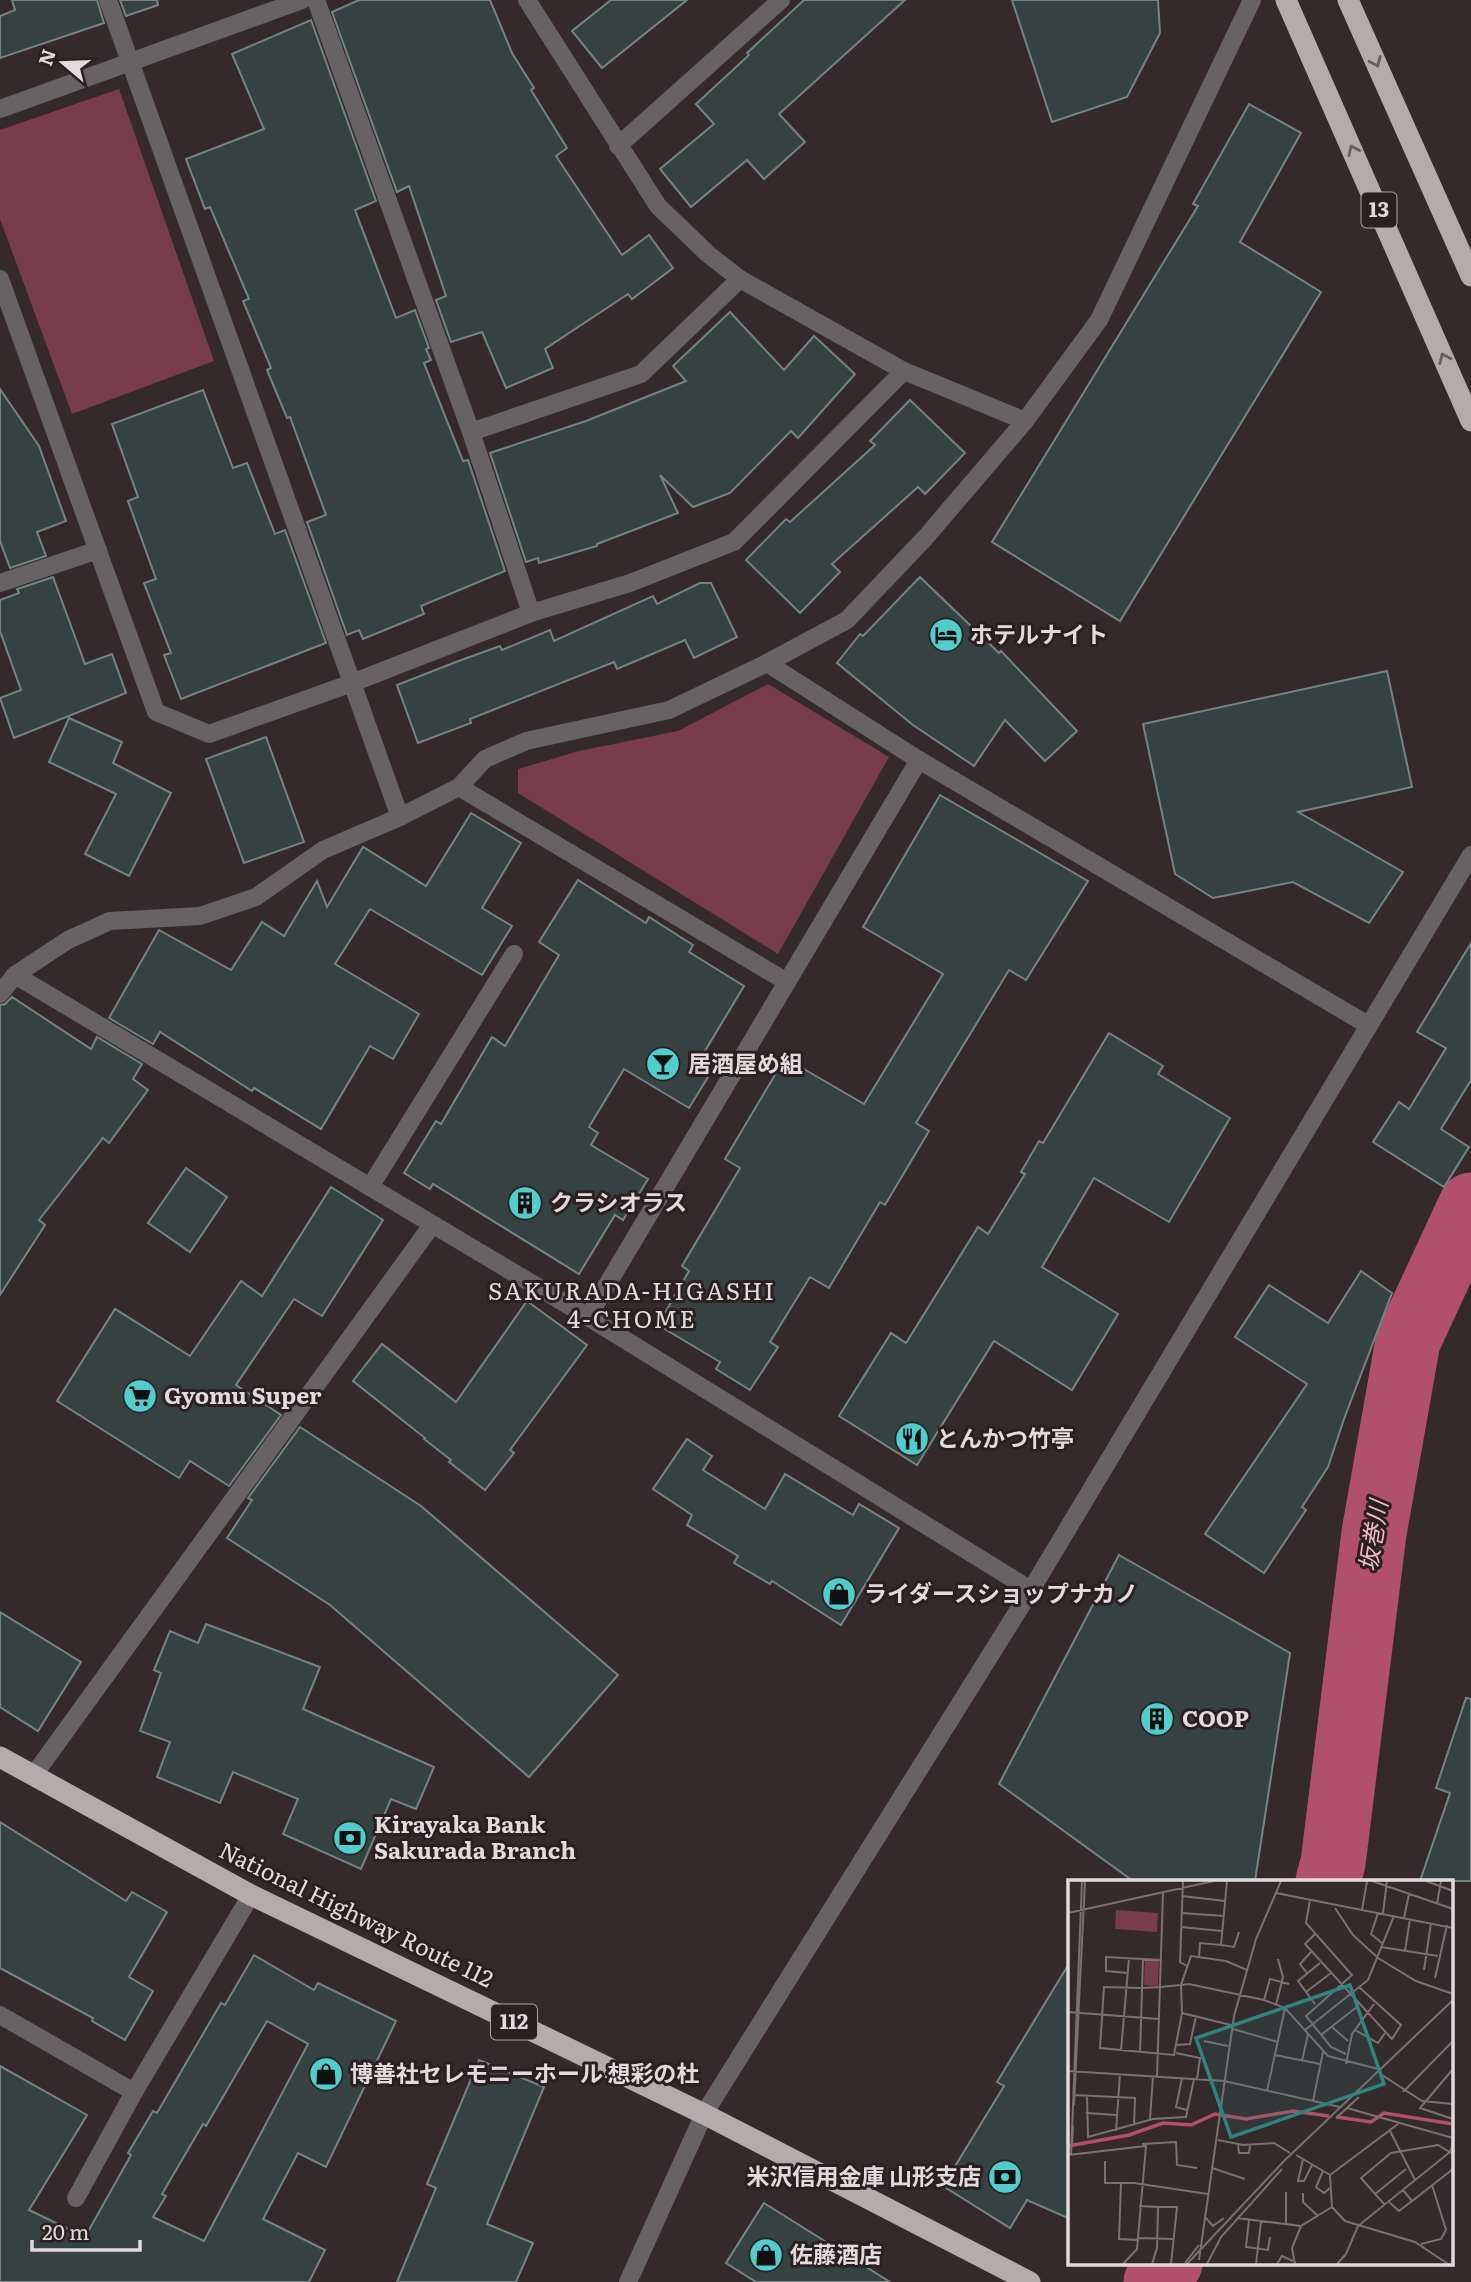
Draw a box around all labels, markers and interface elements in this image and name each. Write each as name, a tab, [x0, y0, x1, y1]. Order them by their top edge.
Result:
north arrow	[28, 28, 98, 98]
text: N	[30, 45, 62, 69]
one-way arrow	[1368, 55, 1382, 68]
one-way arrow	[1347, 144, 1361, 157]
road number: 13	[1362, 192, 1396, 228]
one-way arrow	[1438, 353, 1452, 365]
hotel icon: ホテルナイト	[927, 616, 965, 654]
place label: ホテルナイト	[970, 616, 1108, 650]
bar icon: 居酒屋め組	[644, 1045, 682, 1083]
place label: 居酒屋め組	[688, 1045, 803, 1079]
building icon: クラシオラス	[506, 1184, 544, 1222]
place label: クラシオラス	[550, 1184, 687, 1218]
district label: SAKURADA-HIGASHI 4-CHOME	[488, 1272, 776, 1335]
supermarket icon: Gyomu Super	[121, 1377, 159, 1415]
place label: Gyomu Super	[164, 1377, 322, 1411]
restaurant icon: とんかつ竹亭	[893, 1420, 931, 1458]
place label: とんかつ竹亭	[936, 1420, 1074, 1454]
water label: 坂巻川	[1349, 1494, 1395, 1574]
shop icon: ライダースショップナカノ	[820, 1575, 858, 1613]
place label: ライダースショップナカノ	[864, 1575, 1138, 1609]
building icon: COOP	[1138, 1700, 1176, 1738]
place label: COOP	[1182, 1700, 1249, 1734]
place label: Kirayaka Bank Sakurada Branch	[374, 1806, 576, 1866]
bank icon: Kirayaka Bank Sakurada Branch	[331, 1819, 369, 1857]
street label: National Highway Route 112	[214, 1832, 500, 1995]
inset map	[1068, 1880, 1454, 2264]
road number: 112	[491, 2004, 537, 2039]
shop icon: 博善社セレモニーホール 想彩の杜	[307, 2055, 345, 2093]
place label: 博善社セレモニーホール 想彩の杜	[350, 2055, 700, 2089]
place label: 米沢信用金庫 山形支店	[746, 2158, 981, 2192]
bank icon: 米沢信用金庫 山形支店	[986, 2158, 1024, 2196]
scale bar	[32, 2208, 140, 2252]
text: 20 m	[42, 2215, 89, 2246]
shop icon: 佐藤酒店	[747, 2236, 785, 2274]
place label: 佐藤酒店	[790, 2236, 882, 2270]

